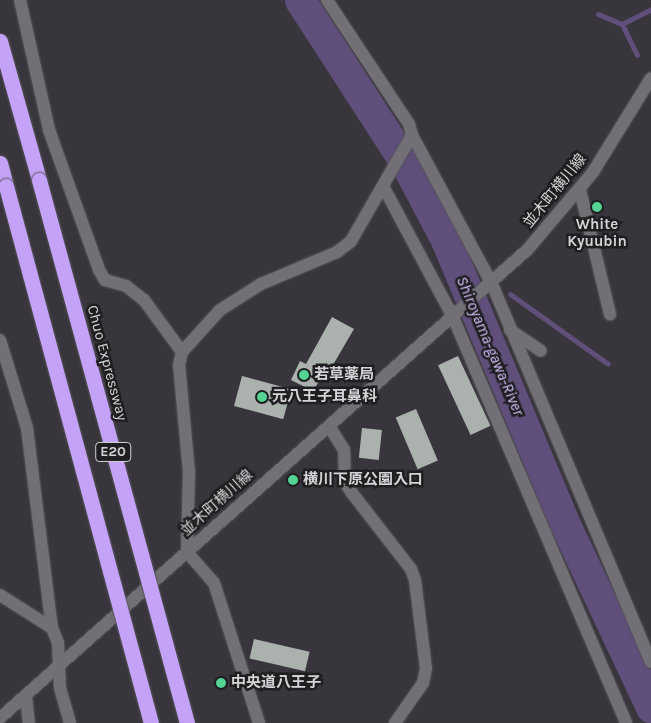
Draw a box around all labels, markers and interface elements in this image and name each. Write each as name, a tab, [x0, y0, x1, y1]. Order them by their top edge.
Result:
street label: 並木町横川線	[520, 150, 590, 232]
marker: White Kyuubin	[591, 201, 603, 213]
place label: White Kyuubin	[567, 215, 627, 250]
water label: Shiroyama-gawa-River	[452, 273, 528, 419]
street label: Chuo Expressway	[83, 303, 131, 423]
place label: 若草薬局	[314, 366, 374, 384]
marker: 若草薬局	[298, 369, 310, 381]
place label: 元八王子耳鼻科	[272, 388, 377, 406]
marker: 元八王子耳鼻科	[256, 391, 268, 403]
road number: E20	[94, 441, 132, 464]
street label: 並木町横川線	[178, 466, 256, 540]
place label: 横川下原公園入口	[303, 471, 423, 489]
marker: 横川下原公園入口	[287, 474, 299, 486]
place label: 中央道八王子	[231, 674, 321, 692]
marker: 中央道八王子	[215, 677, 227, 689]

